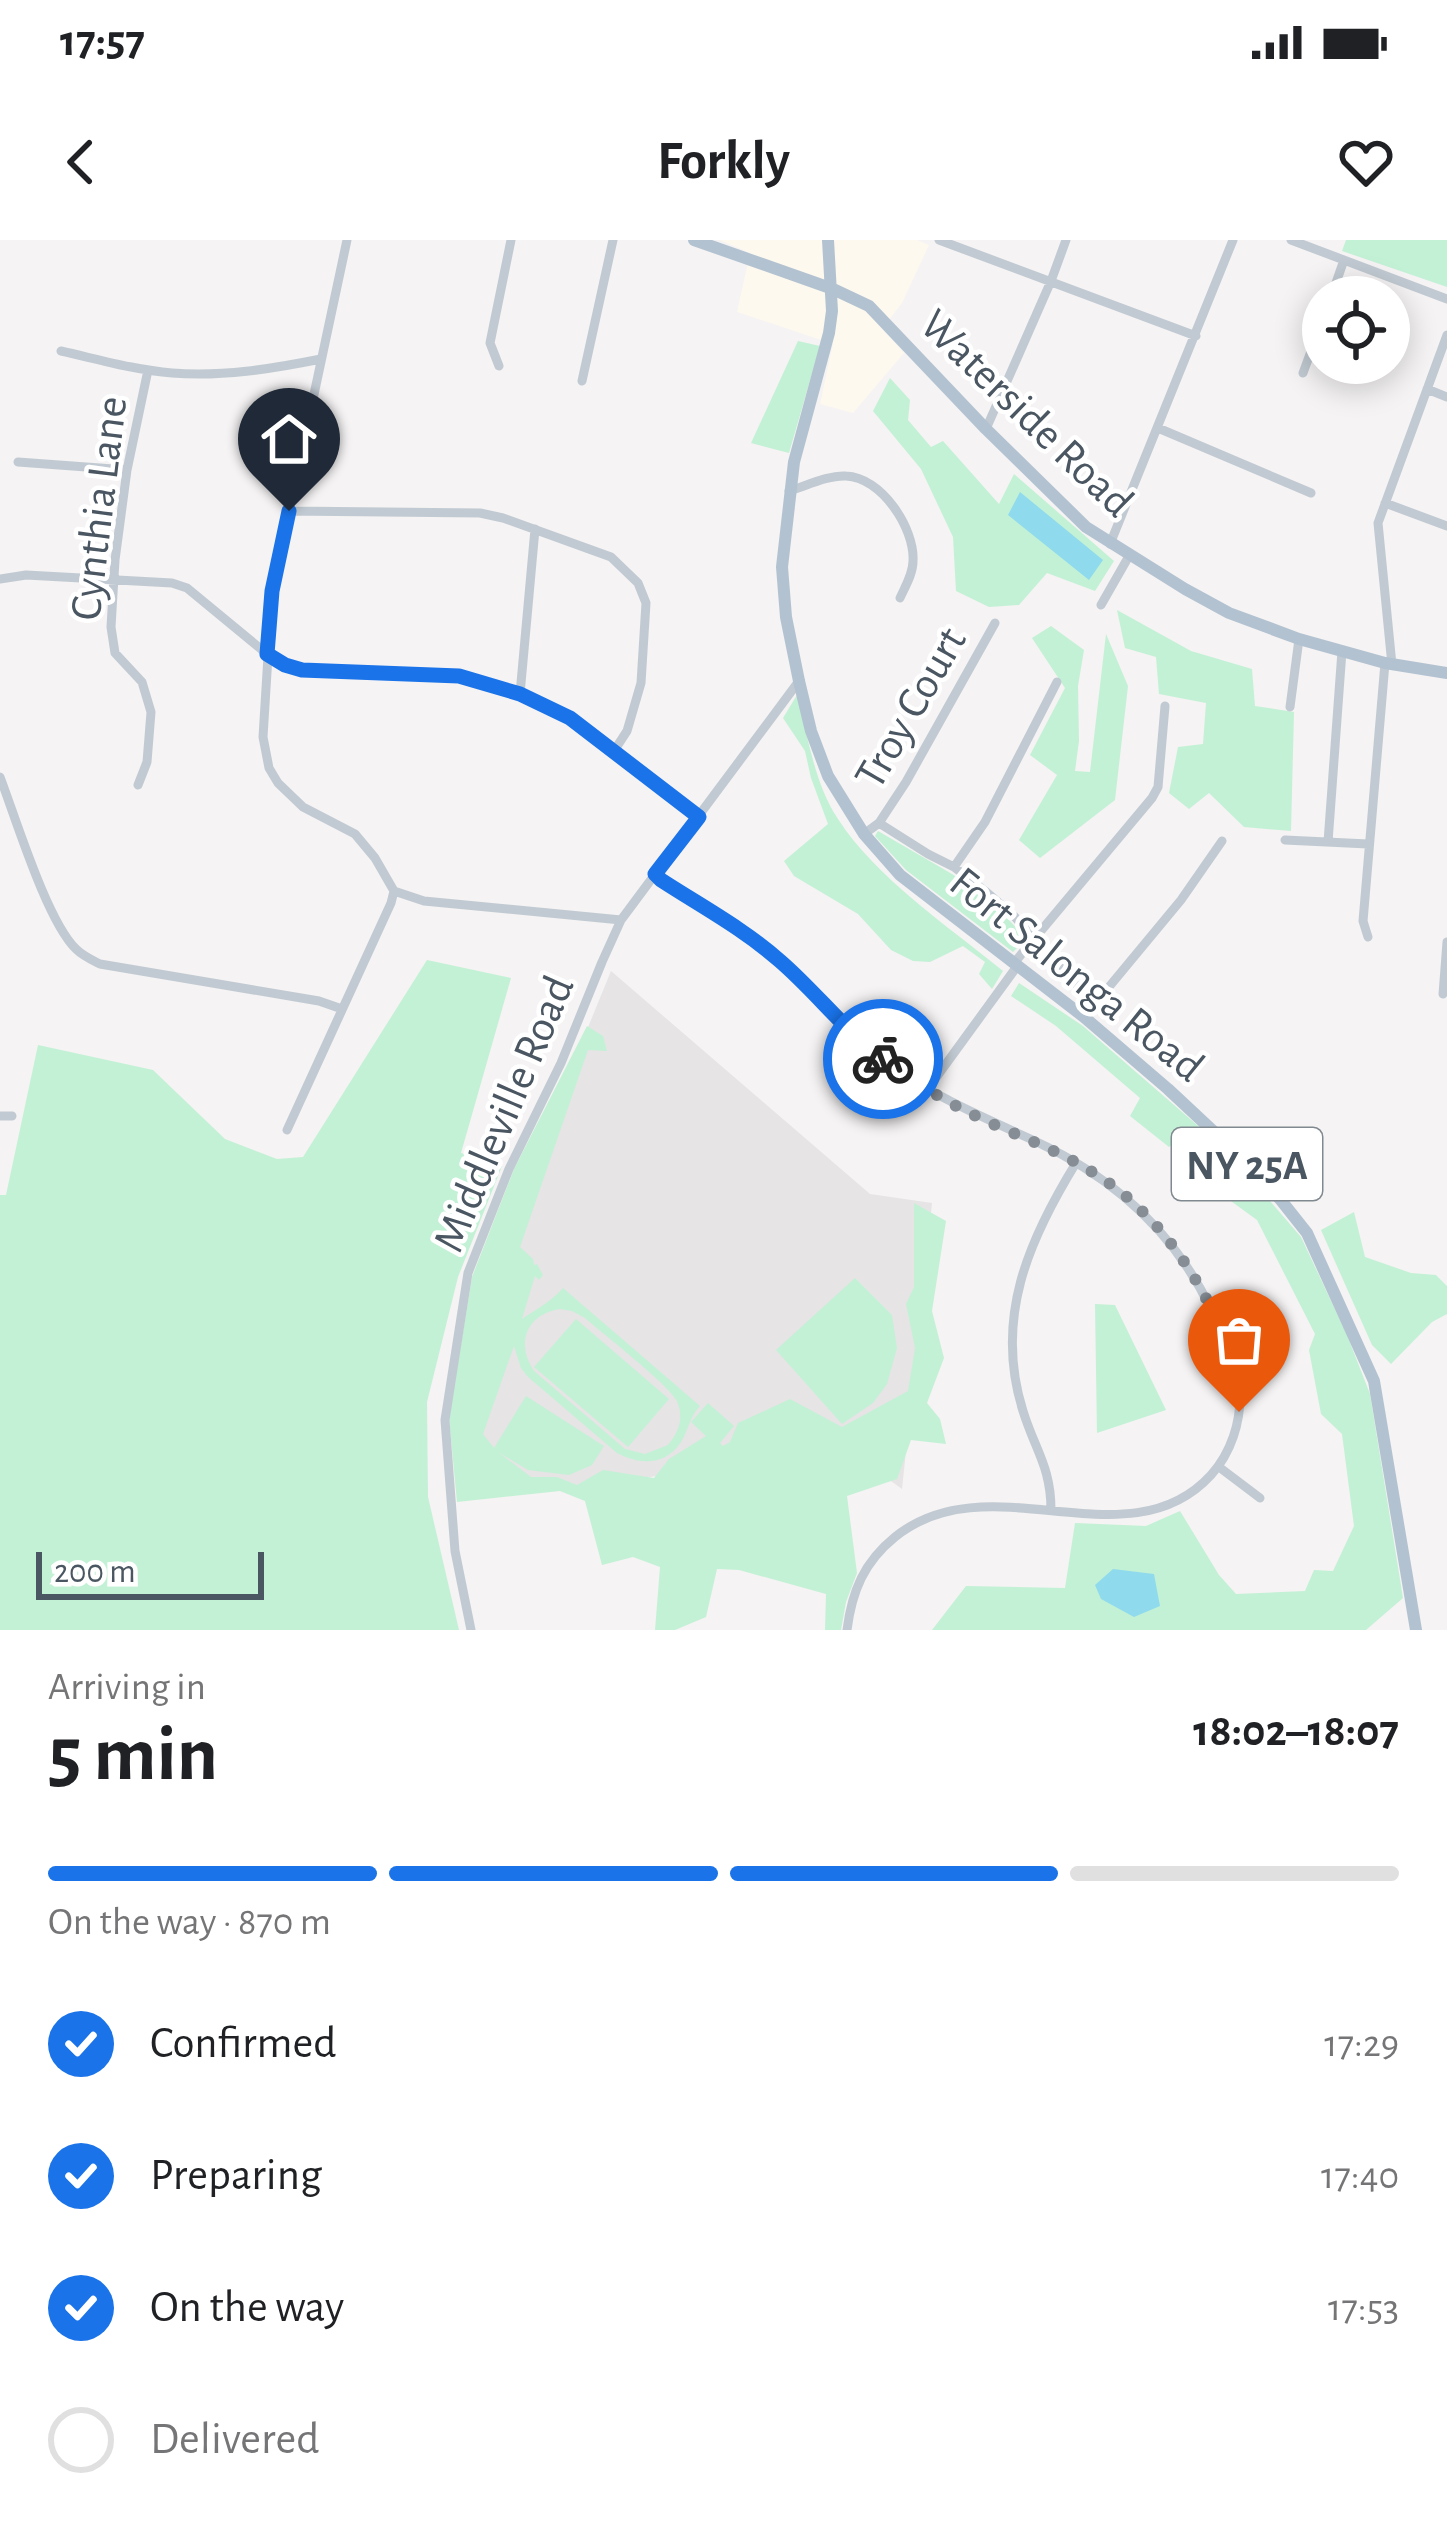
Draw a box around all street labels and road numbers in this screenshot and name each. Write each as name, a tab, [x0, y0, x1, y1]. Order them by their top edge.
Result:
street label: Waterside Road	[911, 302, 1141, 526]
street label: Cynthia Lane	[63, 394, 136, 623]
street label: Troy Court	[847, 620, 975, 796]
street label: Fort Salonga Road	[941, 859, 1212, 1091]
street label: Middleville Road	[426, 970, 583, 1258]
road number: NY 25A	[1172, 1128, 1322, 1200]

